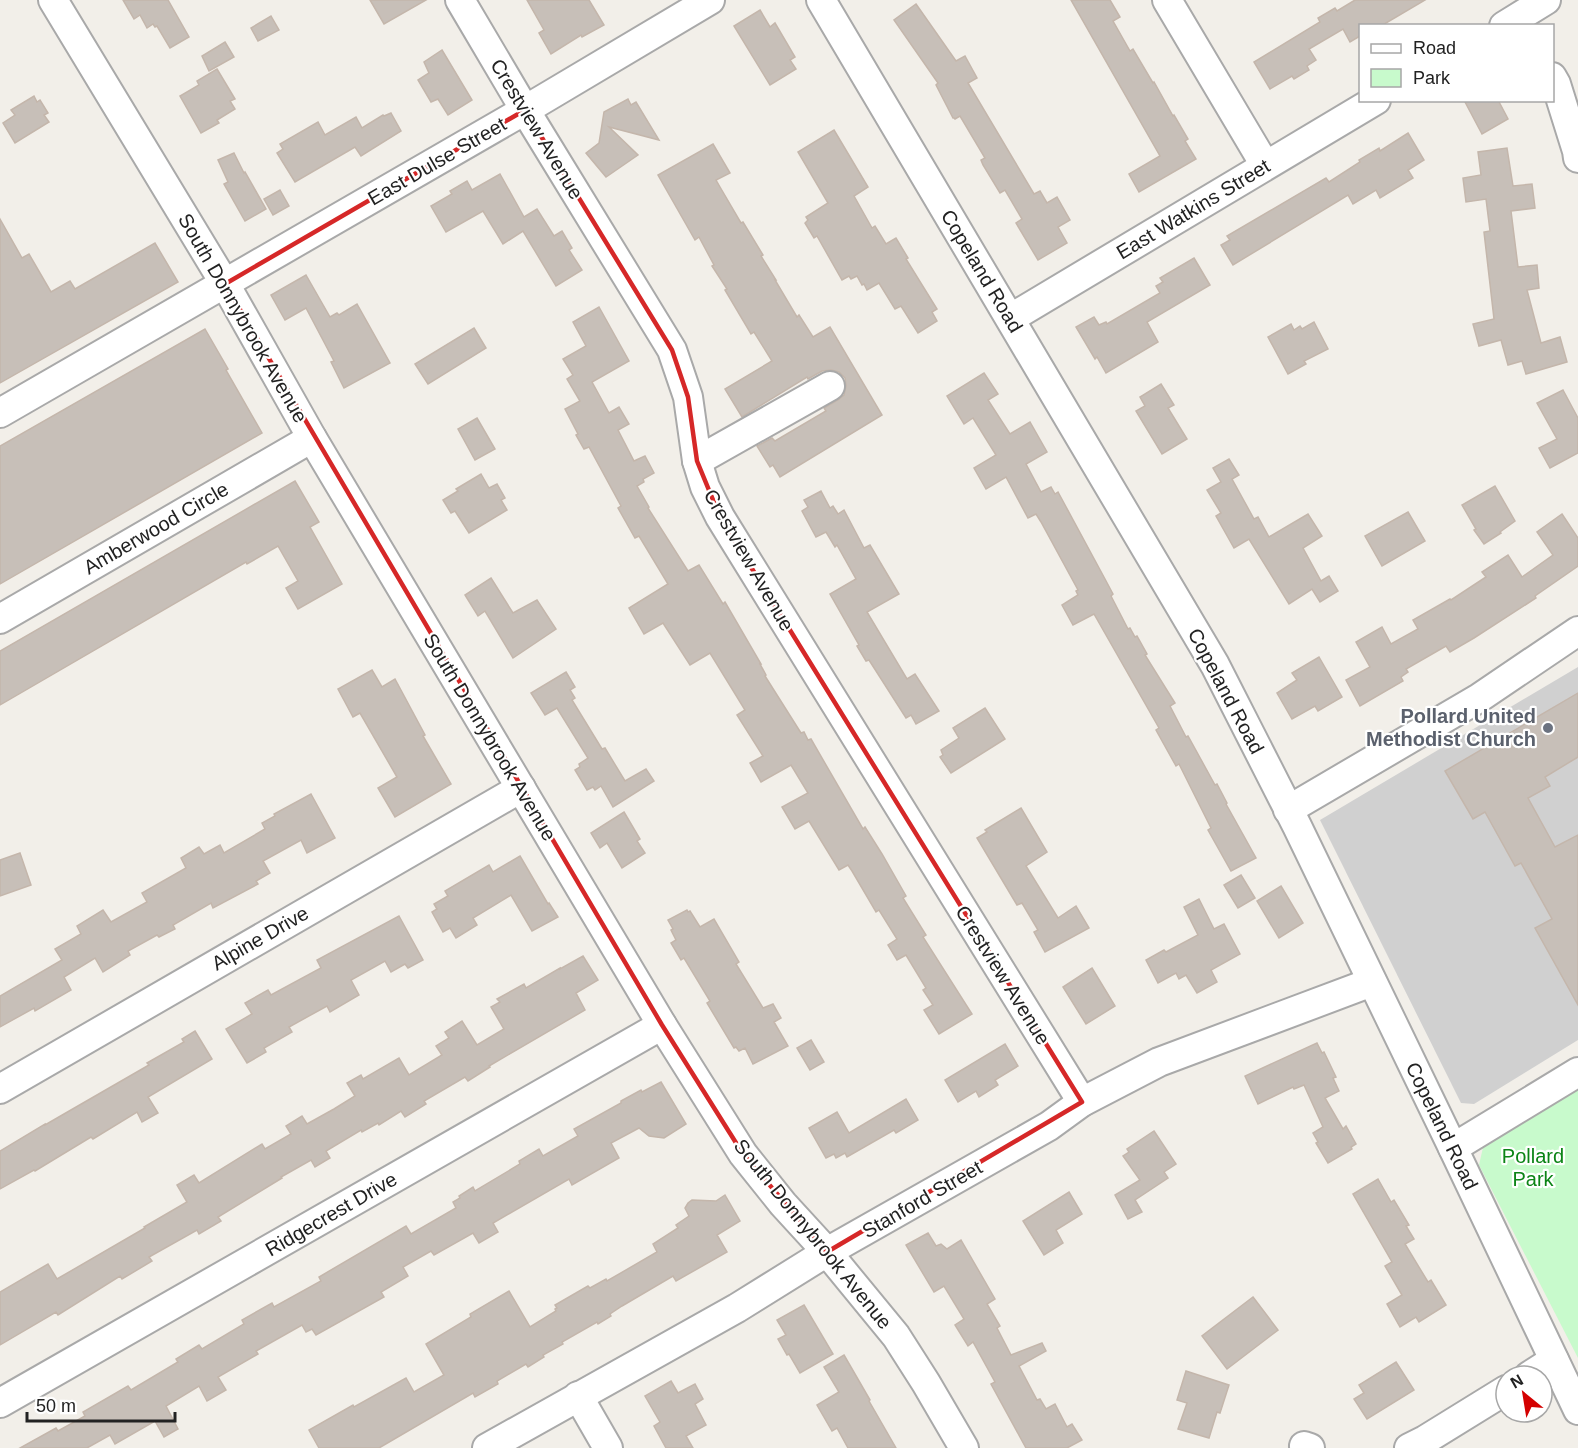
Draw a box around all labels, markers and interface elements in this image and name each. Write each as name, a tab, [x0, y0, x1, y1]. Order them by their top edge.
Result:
legend	[1359, 24, 1554, 102]
text: Road	[1413, 38, 1456, 58]
street label: Crestview Avenue	[486, 55, 588, 203]
text: Park	[1413, 68, 1451, 88]
street label: East Dulse Street	[364, 112, 510, 209]
street label: East Watkins Street	[1112, 154, 1274, 263]
street label: Copeland Road	[937, 206, 1027, 336]
street label: South Donnybrook Avenue	[174, 210, 312, 426]
street label: Amberwood Circle	[80, 478, 232, 578]
street label: Crestview Avenue	[700, 485, 798, 635]
street label: Copeland Road	[1184, 624, 1268, 758]
street label: South Donnybrook Avenue	[419, 630, 561, 844]
place label: Pollard United Methodist Church	[1366, 705, 1536, 750]
marker: Pollard United Methodist Church	[1541, 721, 1555, 735]
street label: Crestview Avenue	[951, 901, 1055, 1049]
street label: Alpine Drive	[208, 902, 312, 974]
street label: Copeland Road	[1402, 1059, 1482, 1193]
street label: South Donnybrook Avenue	[730, 1135, 896, 1333]
park label: Pollard Park	[1502, 1145, 1564, 1190]
street label: Stanford Street	[858, 1156, 986, 1242]
street label: Ridgecrest Drive	[261, 1168, 401, 1260]
north arrow	[1494, 1364, 1554, 1424]
text: N	[1507, 1371, 1526, 1392]
scale bar	[27, 1385, 176, 1423]
text: 50 m	[36, 1396, 76, 1416]

